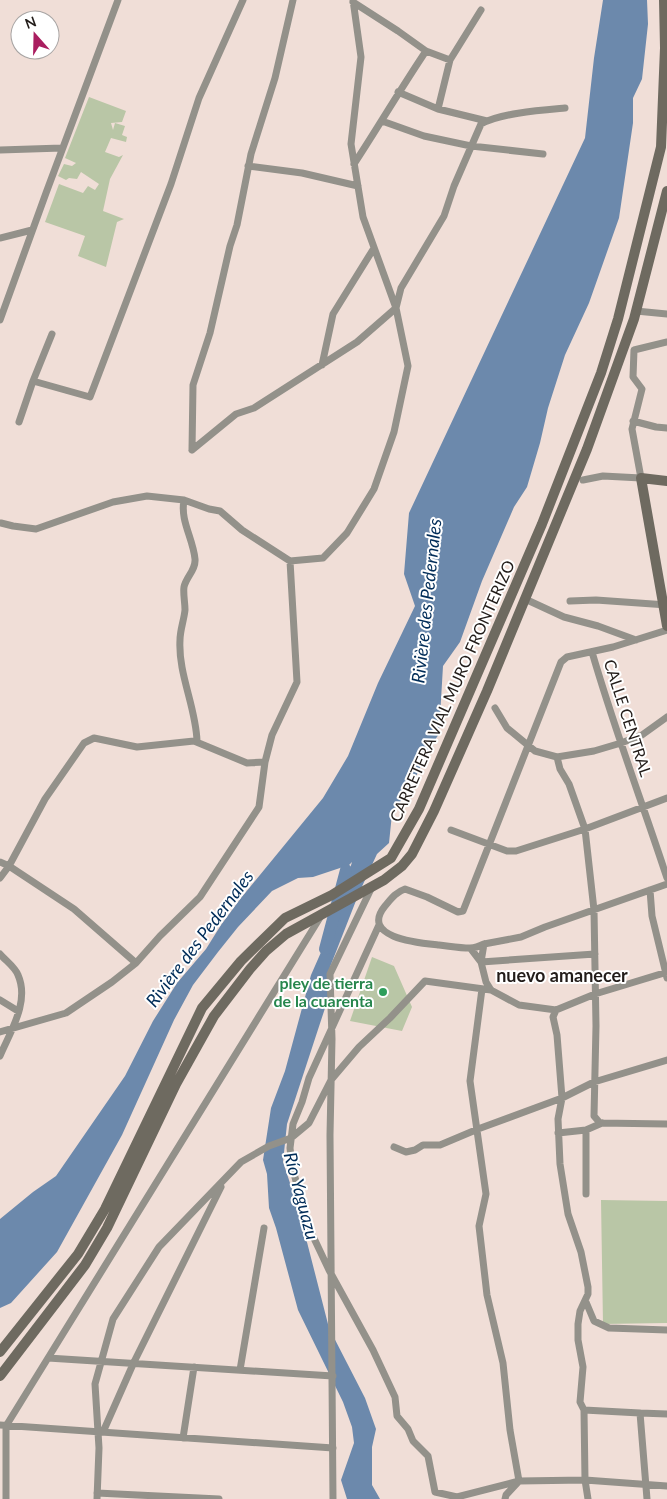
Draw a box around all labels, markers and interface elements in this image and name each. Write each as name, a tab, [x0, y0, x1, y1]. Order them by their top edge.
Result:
north arrow	[10, 10, 60, 60]
text: N	[22, 12, 38, 32]
water label: Rivière des Pedernales	[406, 518, 446, 684]
street label: CARRETERA VIAL MURO FRONTERIZO	[385, 557, 518, 824]
street label: CALLE CENTRAL	[601, 657, 656, 779]
water label: Rivière des Pedernales	[141, 866, 258, 1011]
district label: nuevo amanecer	[496, 964, 628, 986]
place label: pley de tierra de la cuarenta	[273, 973, 373, 1010]
marker: pley de tierra de la cuarenta	[377, 986, 389, 998]
water label: Río Yaguazu	[280, 1150, 324, 1242]

